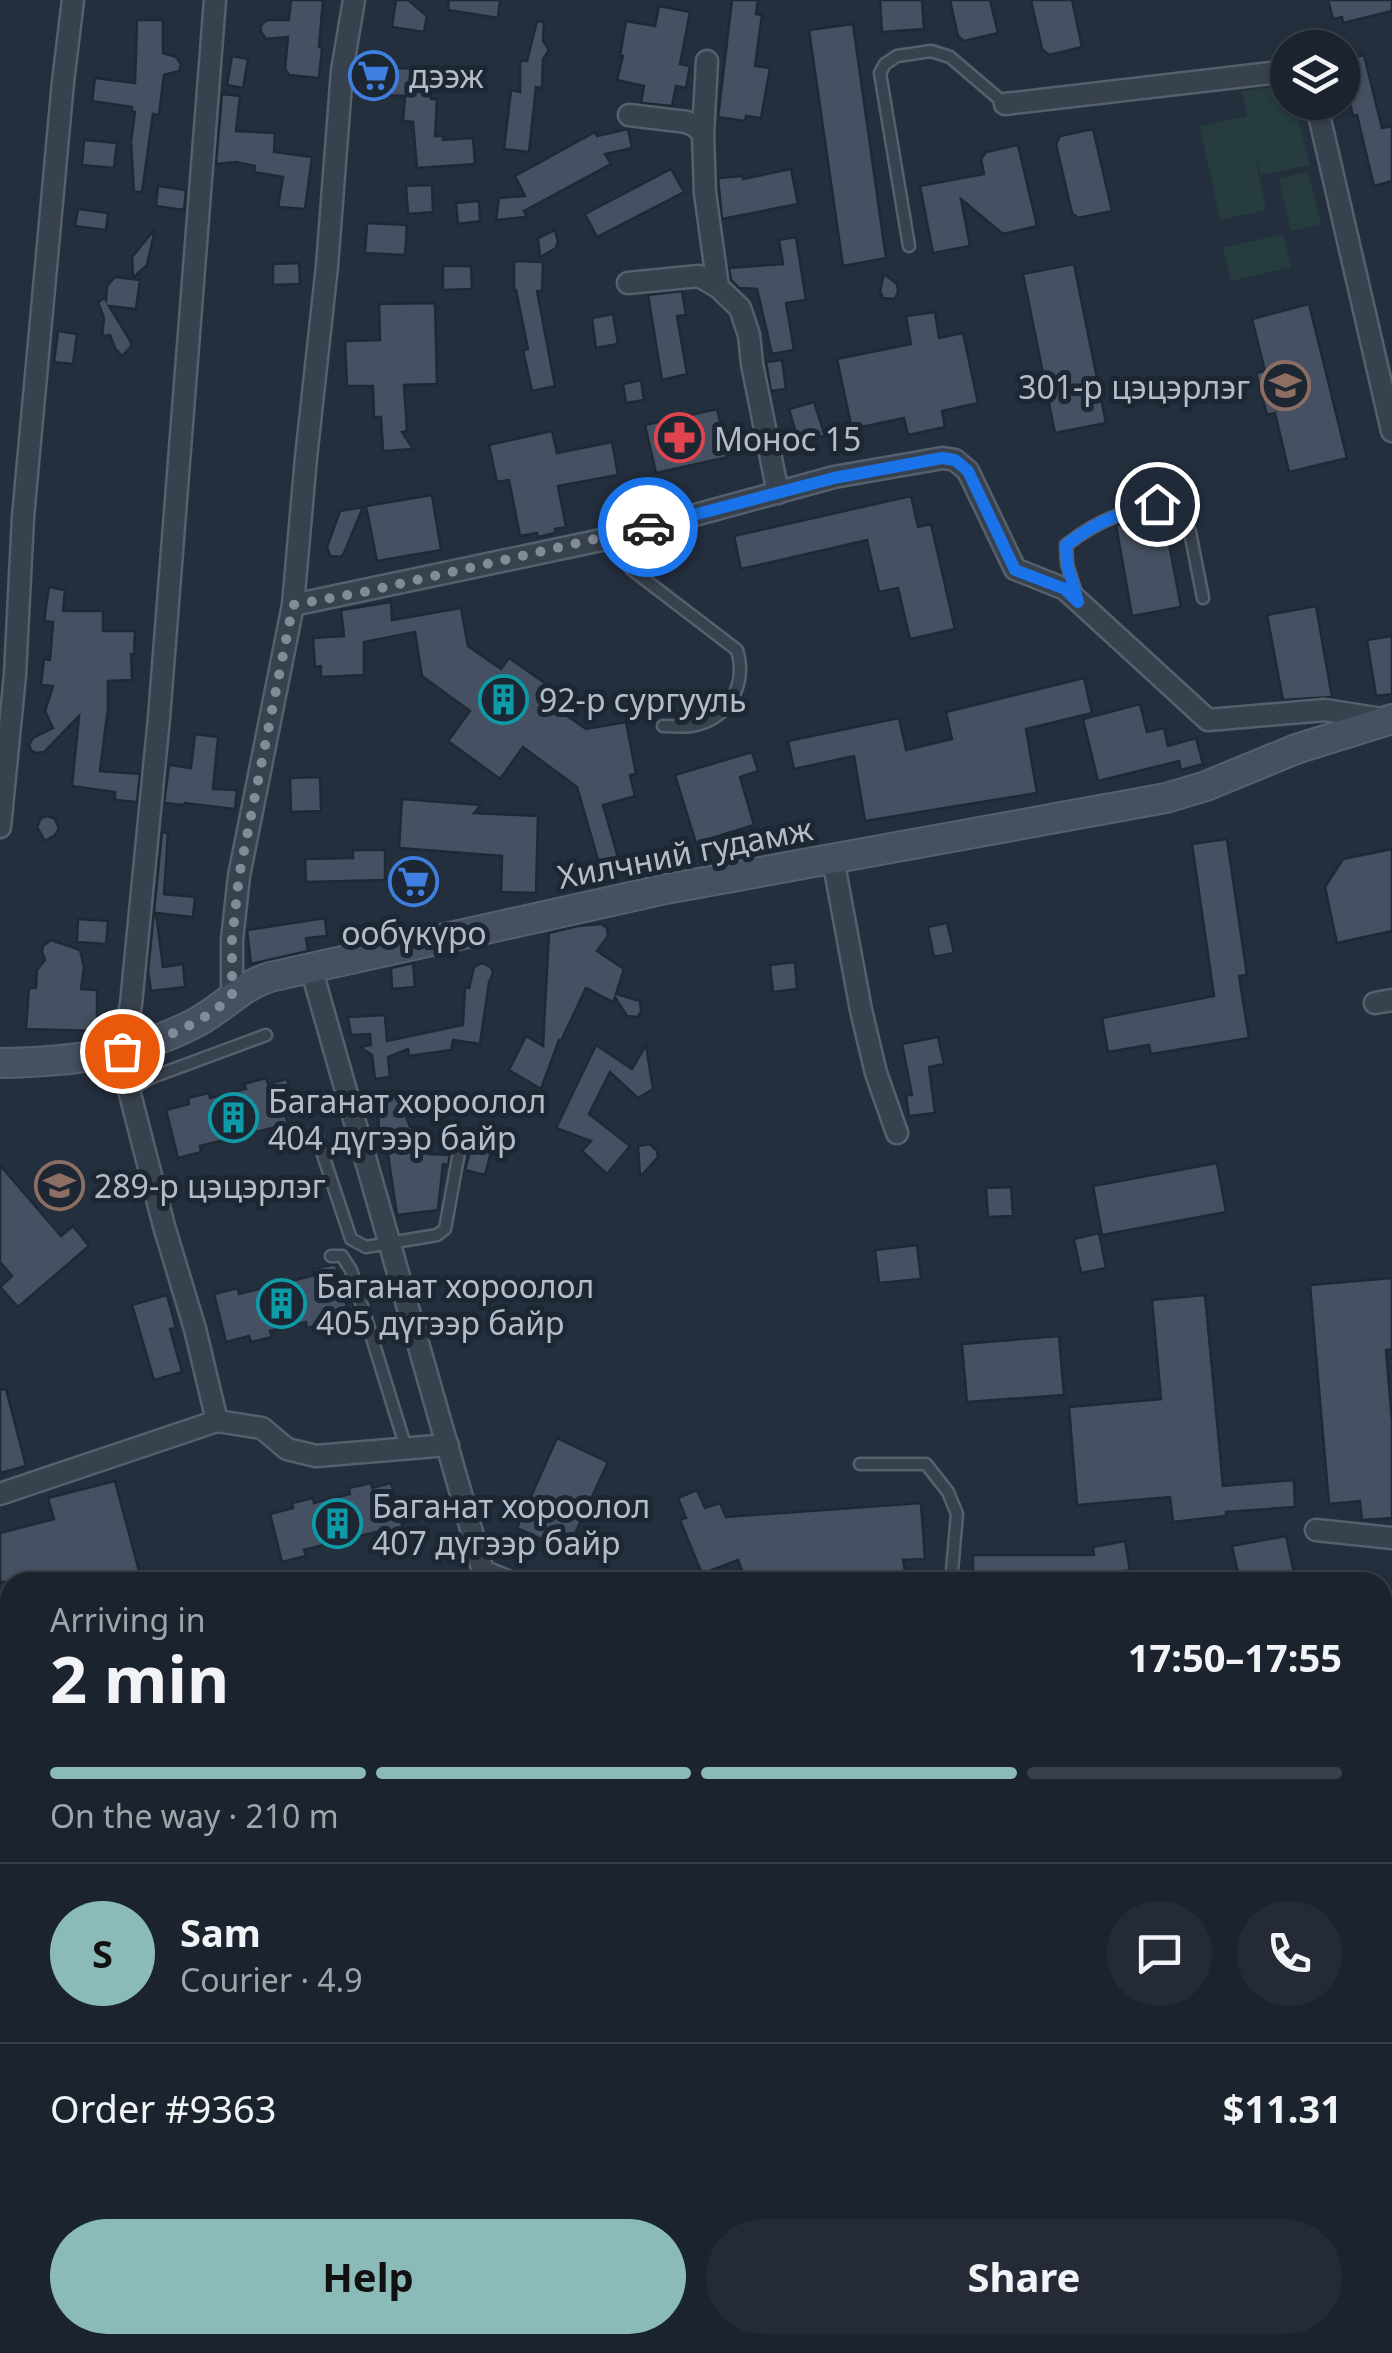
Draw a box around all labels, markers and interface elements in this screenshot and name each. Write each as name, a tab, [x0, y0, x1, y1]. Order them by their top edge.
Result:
map controls	[1270, 30, 1360, 120]
button: layers	[1270, 30, 1360, 120]
supermarket icon: дээж	[348, 49, 400, 101]
place label: дээж	[409, 54, 484, 97]
school or university icon: 301-р цэцэрлэг	[1259, 360, 1311, 412]
place label: 301-р цэцэрлэг	[1018, 365, 1250, 408]
pharmacy icon: Монос 15	[653, 412, 705, 464]
place label: Монос 15	[714, 417, 861, 460]
pin	[1115, 462, 1200, 547]
courier	[598, 477, 698, 577]
icon: home	[1130, 477, 1185, 532]
icon: car	[621, 500, 676, 555]
building icon: 92-р сургууль	[478, 673, 530, 725]
place label: 92-р сургууль	[539, 678, 746, 721]
street label: Хилчний гудамж	[554, 806, 817, 898]
supermarket icon: ообүкүро	[388, 856, 440, 908]
place label: ообүкүро	[341, 911, 487, 954]
pin	[80, 1009, 165, 1094]
icon: bag	[95, 1024, 150, 1079]
place label: Баганат хороолол 404 дүгээр байр	[268, 1079, 546, 1159]
building icon: Баганат хороолол 404 дүгээр байр	[207, 1092, 259, 1144]
school or university icon: 289-р цэцэрлэг	[33, 1159, 85, 1211]
place label: 289-р цэцэрлэг	[94, 1164, 326, 1207]
place label: Баганат хороолол 405 дүгээр байр	[316, 1264, 594, 1344]
building icon: Баганат хороолол 405 дүгээр байр	[255, 1277, 307, 1329]
place label: Баганат хороолол 407 дүгээр байр	[372, 1484, 650, 1564]
building icon: Баганат хороолол 407 дүгээр байр	[311, 1497, 363, 1549]
text: Arriving in	[50, 1598, 205, 1641]
text: 17:50–17:55	[1128, 1631, 1342, 1683]
text: 2 min	[50, 1634, 229, 1722]
text: On the way · 210 m	[50, 1794, 339, 1837]
button: chat	[1107, 1901, 1212, 2006]
button: phone	[1237, 1901, 1342, 2006]
text: Sam	[180, 1906, 261, 1958]
text: S	[92, 1927, 113, 1979]
text: Courier · 4.9	[180, 1958, 363, 2001]
text: Order #9363	[50, 2082, 276, 2134]
text: $11.31	[1223, 2082, 1342, 2134]
button: Help	[50, 2219, 686, 2334]
button: Share	[706, 2219, 1342, 2334]

